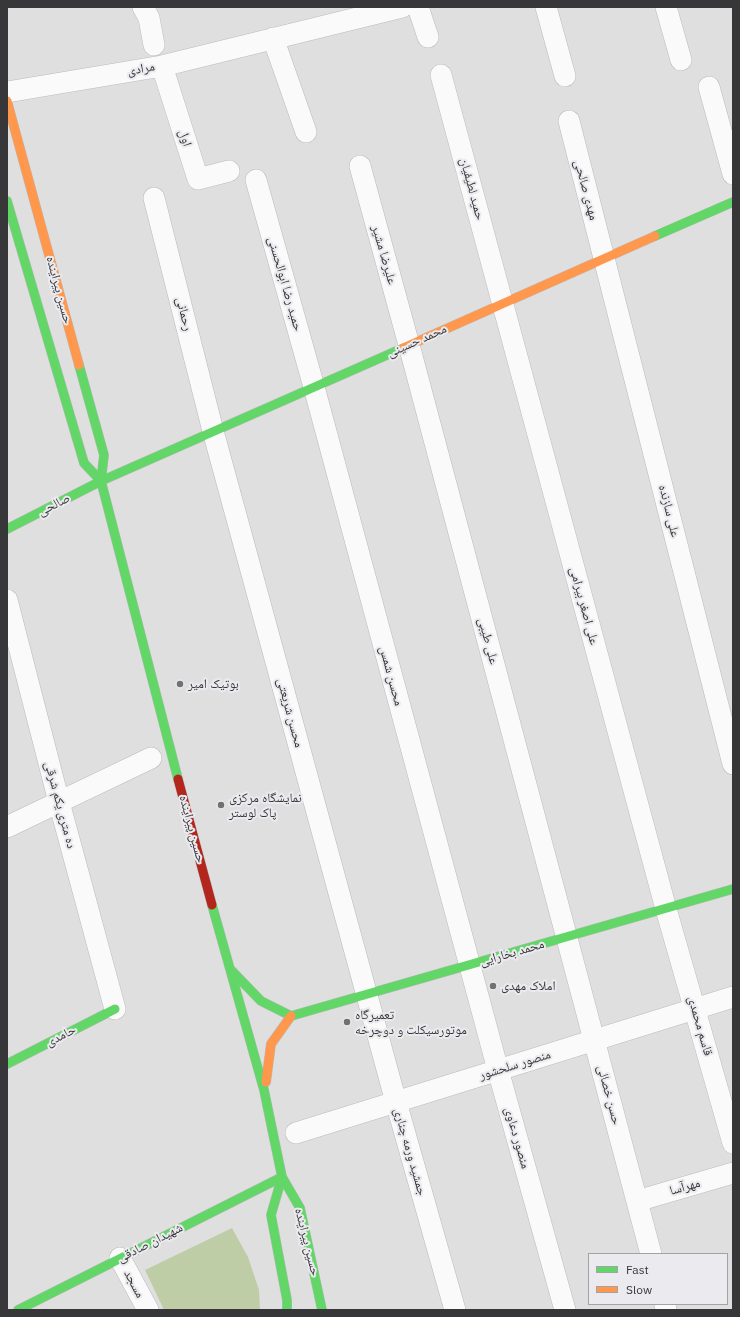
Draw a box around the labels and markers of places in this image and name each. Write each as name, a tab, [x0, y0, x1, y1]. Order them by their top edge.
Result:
place label: بوتیک امیر	[188, 676, 239, 692]
marker: بوتیک امیر	[175, 679, 185, 689]
place label: نمایشگاه مرکزی پاک لوستر	[229, 790, 302, 821]
marker: نمایشگاه مرکزی پاک لوستر	[216, 800, 226, 810]
place label: املاک مهدی	[501, 978, 555, 994]
marker: املاک مهدی	[488, 981, 498, 991]
place label: تعمیرگاه موتورسیکلت و دوچرخه	[355, 1007, 467, 1038]
marker: تعمیرگاه موتورسیکلت و دوچرخه	[342, 1017, 352, 1027]

